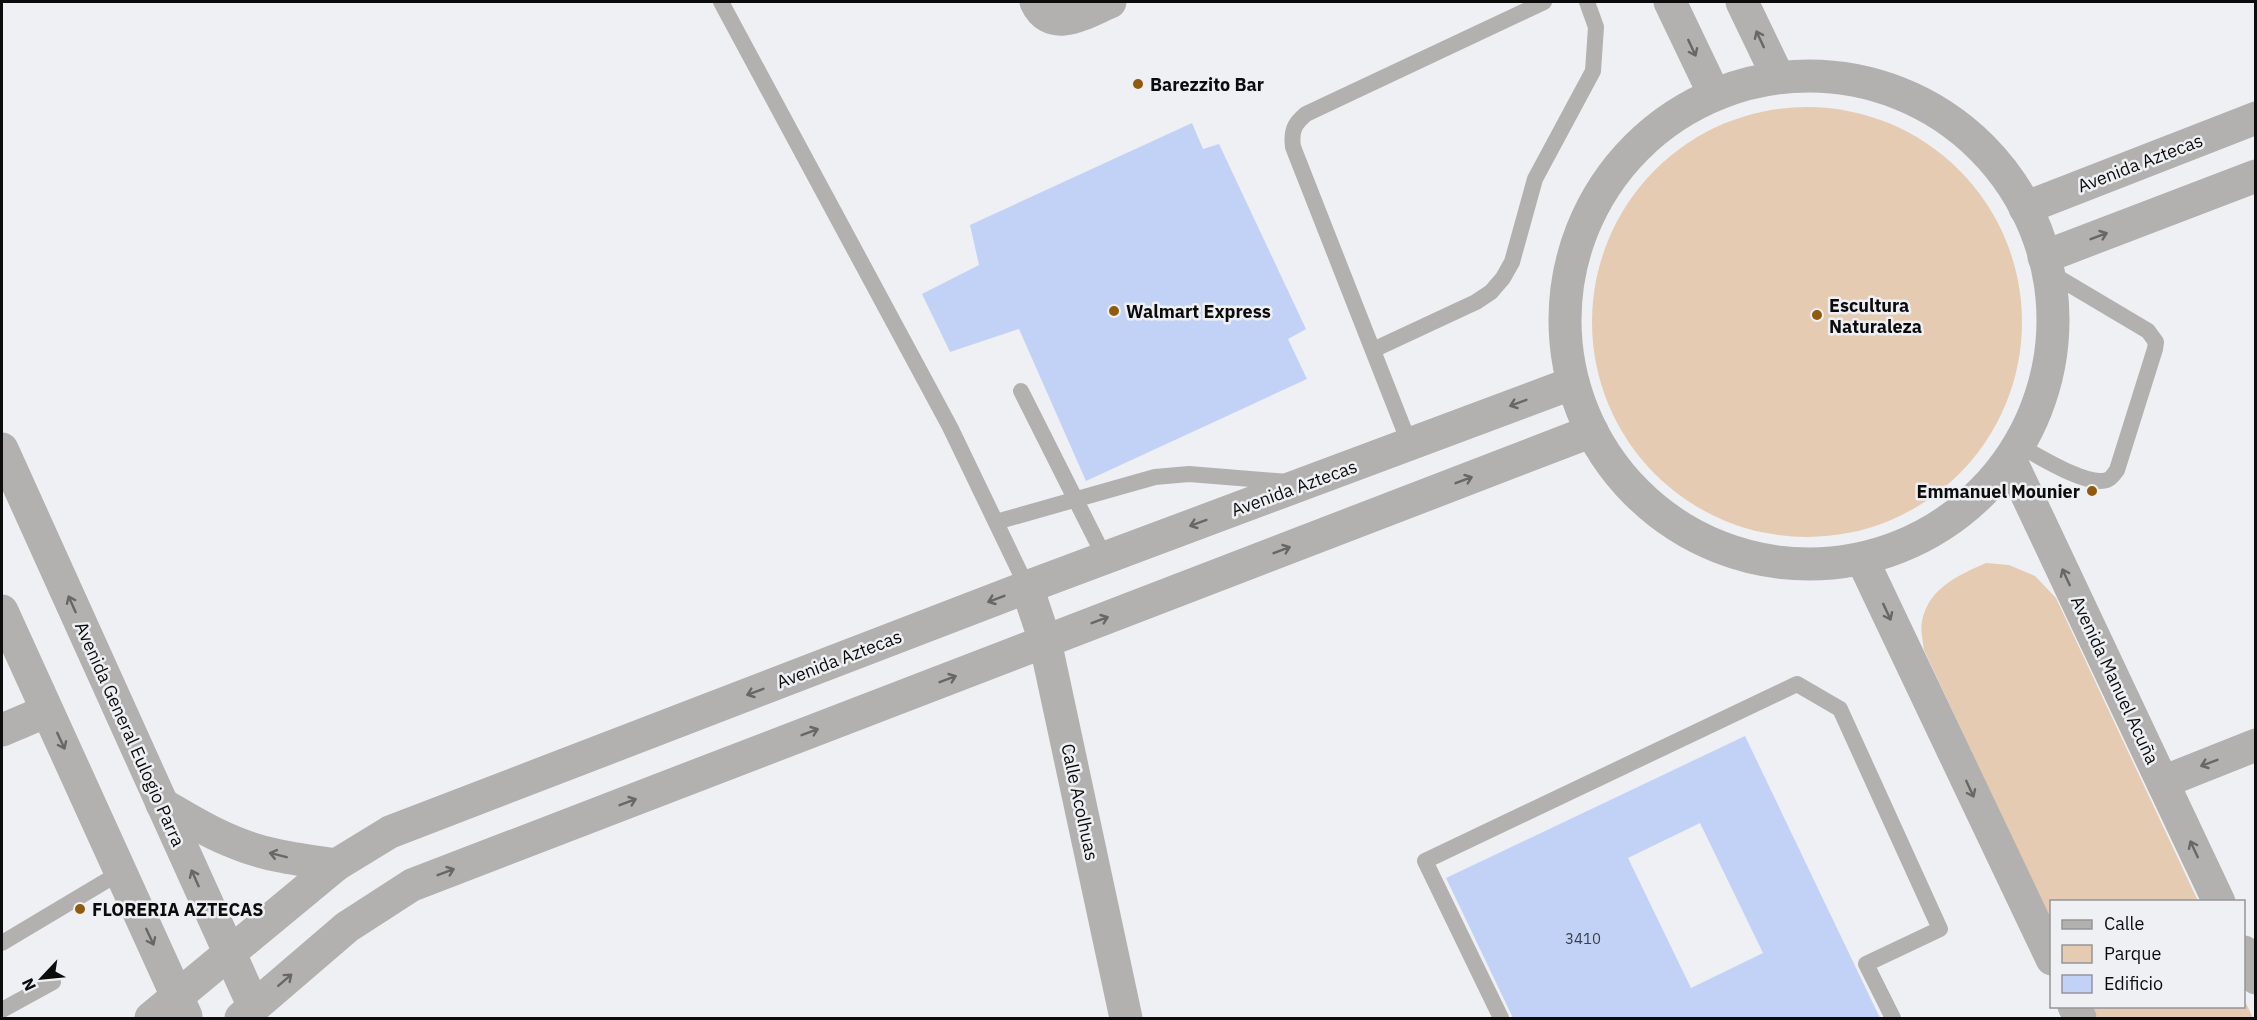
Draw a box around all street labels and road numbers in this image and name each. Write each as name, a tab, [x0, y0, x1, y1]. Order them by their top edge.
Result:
street label: Avenida Aztecas	[2074, 129, 2206, 197]
street label: Avenida Aztecas	[1228, 455, 1360, 521]
street label: Avenida Manuel Acuña	[2066, 592, 2164, 768]
street label: Avenida General Eulogio Parra	[70, 618, 190, 850]
street label: Avenida Aztecas	[773, 625, 905, 693]
street label: Calle Acolhuas	[1056, 741, 1104, 863]

